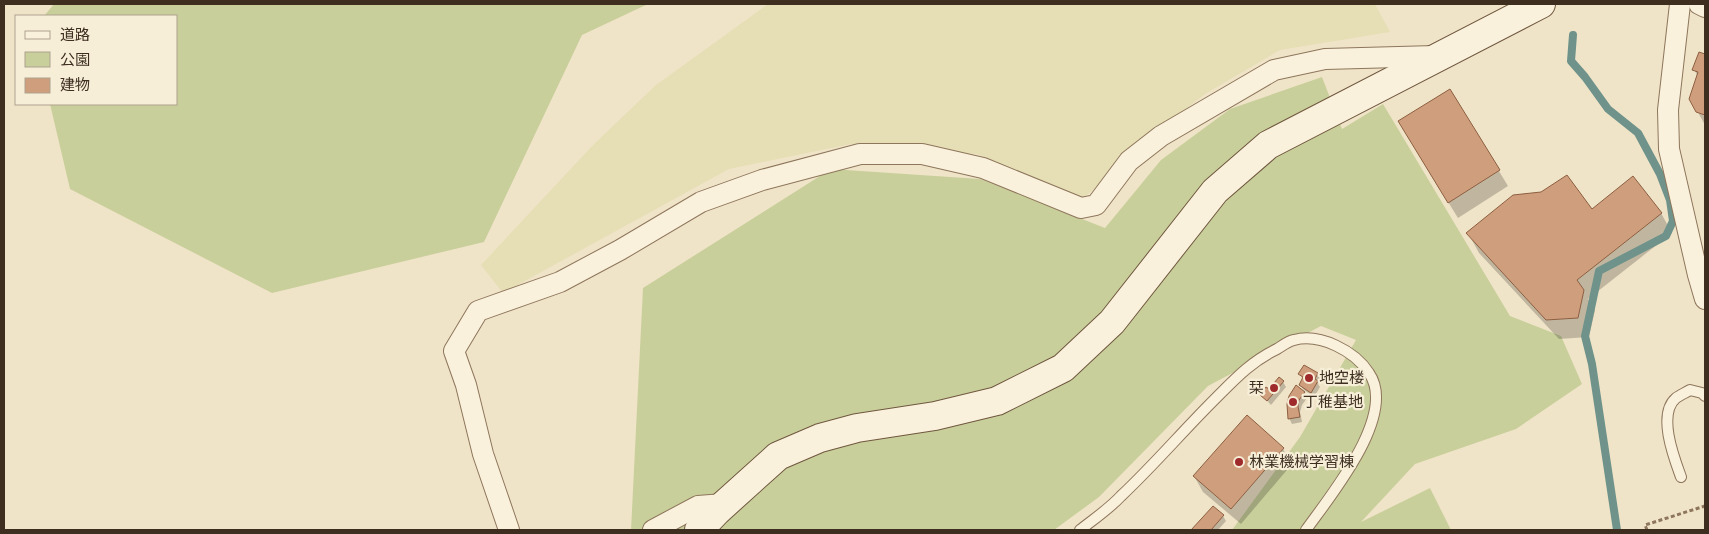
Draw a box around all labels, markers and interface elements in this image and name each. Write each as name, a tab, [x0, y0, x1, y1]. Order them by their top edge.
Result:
legend	[15, 15, 178, 105]
text: 道路	[60, 24, 90, 44]
text: 公園	[60, 49, 90, 69]
text: 建物	[60, 74, 90, 94]
place label: 地空楼	[1319, 367, 1364, 387]
marker: 地空楼	[1303, 372, 1315, 384]
place label: 栞	[1249, 377, 1264, 397]
marker: 栞	[1268, 382, 1280, 394]
place label: 丁稚基地	[1303, 391, 1363, 411]
marker: 丁稚基地	[1287, 396, 1299, 408]
place label: 林業機械学習棟	[1249, 451, 1354, 471]
marker: 林業機械学習棟	[1233, 456, 1245, 468]

